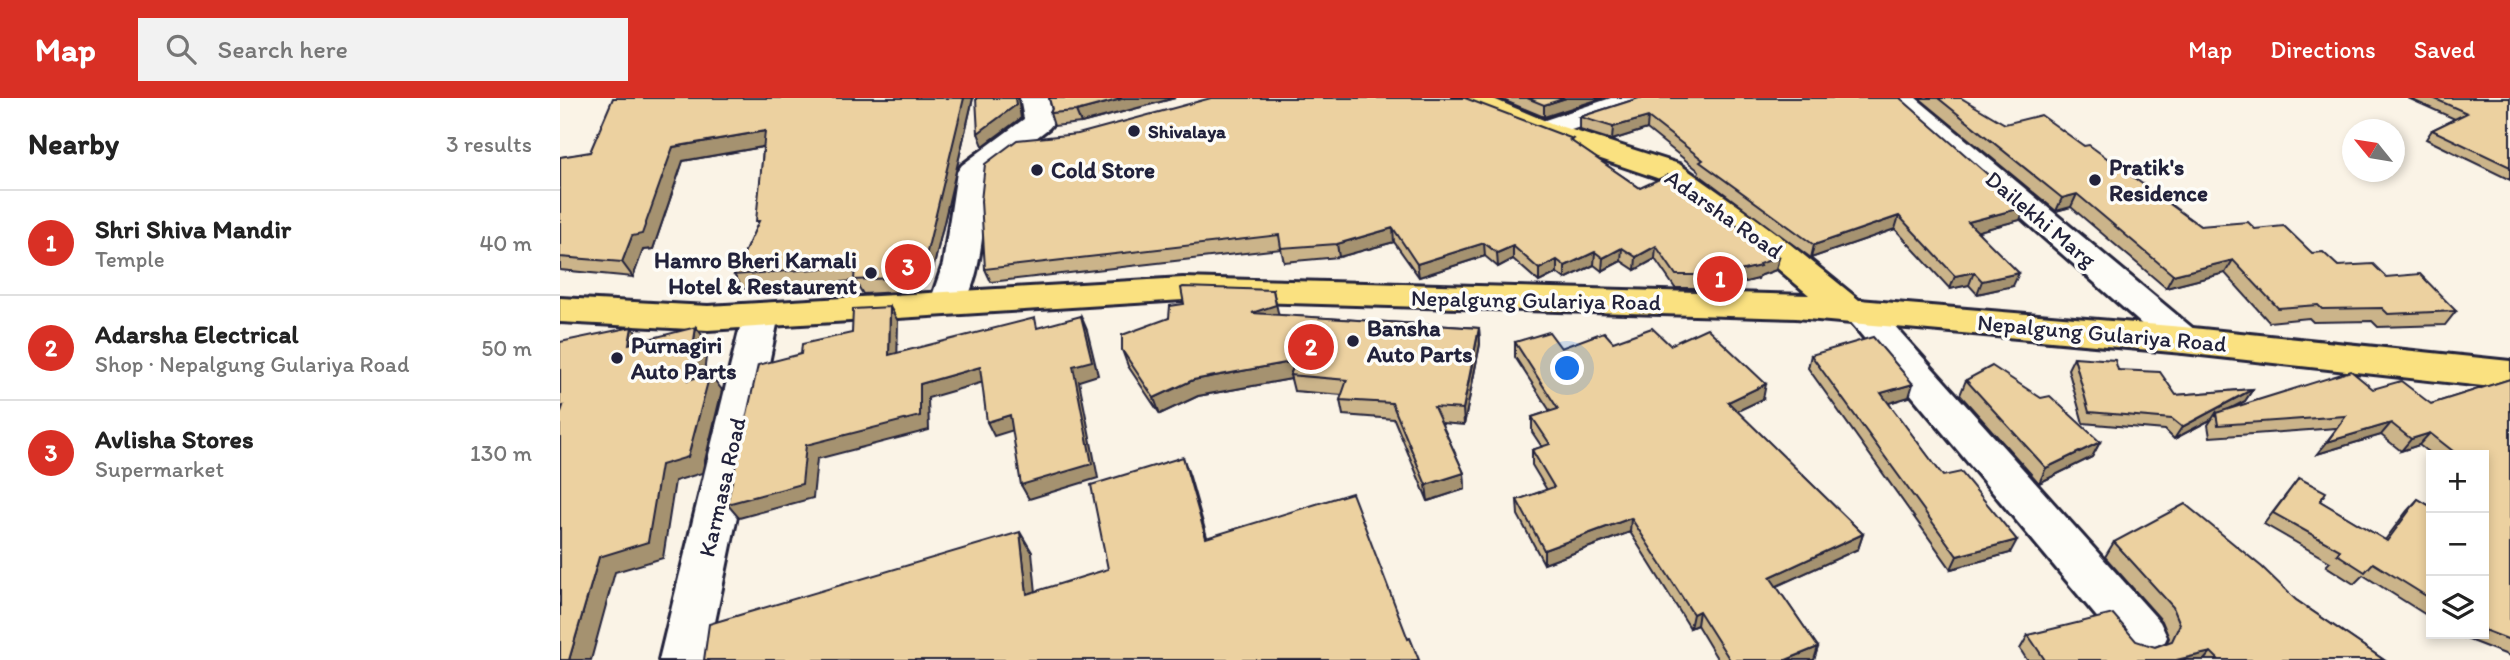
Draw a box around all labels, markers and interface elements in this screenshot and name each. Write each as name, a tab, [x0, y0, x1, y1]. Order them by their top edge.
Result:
search box	[138, 18, 628, 81]
text: Map	[35, 30, 96, 69]
icon: search	[162, 30, 200, 68]
text: Search here	[218, 33, 348, 65]
text: Map	[2188, 35, 2232, 64]
text: Directions	[2270, 35, 2376, 64]
text: Saved	[2414, 35, 2475, 64]
north arrow	[2342, 119, 2405, 182]
place label: Shivalaya	[1148, 120, 1227, 143]
marker: Shivalaya	[1126, 123, 1142, 139]
text: Nearby	[28, 125, 119, 162]
text: 3 results	[446, 130, 532, 158]
place label: Pratik's Residence	[2109, 153, 2208, 207]
place label: Cold Store	[1051, 156, 1155, 184]
marker: Cold Store	[1029, 162, 1045, 178]
street label: Adarsha Road	[1660, 163, 1788, 265]
street label: Dailekhi Marg	[1980, 165, 2102, 274]
marker: Pratik's Residence	[2087, 172, 2103, 188]
text: Shri Shiva Mandir	[95, 213, 291, 245]
text: 1	[46, 229, 56, 257]
text: 40 m	[479, 229, 532, 257]
pin: 3	[885, 241, 931, 293]
text: Temple	[95, 245, 165, 273]
place label: Hamro Bheri Karnali Hotel & Restaurent	[654, 246, 857, 300]
pin: 1	[1697, 253, 1743, 305]
marker: Hamro Bheri Karnali Hotel & Restaurent	[863, 265, 879, 281]
street label: Nepalgung Gulariya Road	[1411, 284, 1662, 316]
street label: Nepalgung Gulariya Road	[1976, 308, 2228, 358]
place label: Bansha Auto Parts	[1366, 314, 1472, 368]
text: Adarsha Electrical	[95, 318, 299, 350]
pin: 2	[1288, 321, 1334, 373]
place label: Purnagiri Auto Parts	[630, 331, 736, 385]
marker: Bansha Auto Parts	[1345, 333, 1361, 349]
text: 2	[45, 334, 57, 362]
text: 50 m	[481, 334, 532, 362]
text: Shop · Nepalgung Gulariya Road	[95, 350, 410, 378]
marker: Purnagiri Auto Parts	[609, 350, 625, 366]
your location	[1550, 351, 1584, 385]
street label: Karmasa Road	[692, 414, 752, 560]
text: Avlisha Stores	[95, 423, 254, 455]
text: 3	[45, 439, 57, 467]
text: 130 m	[470, 439, 532, 467]
map controls	[2426, 450, 2489, 639]
button: +	[2426, 450, 2489, 513]
text: Supermarket	[95, 455, 224, 483]
button: −	[2426, 513, 2489, 576]
button: layers	[2426, 576, 2489, 639]

